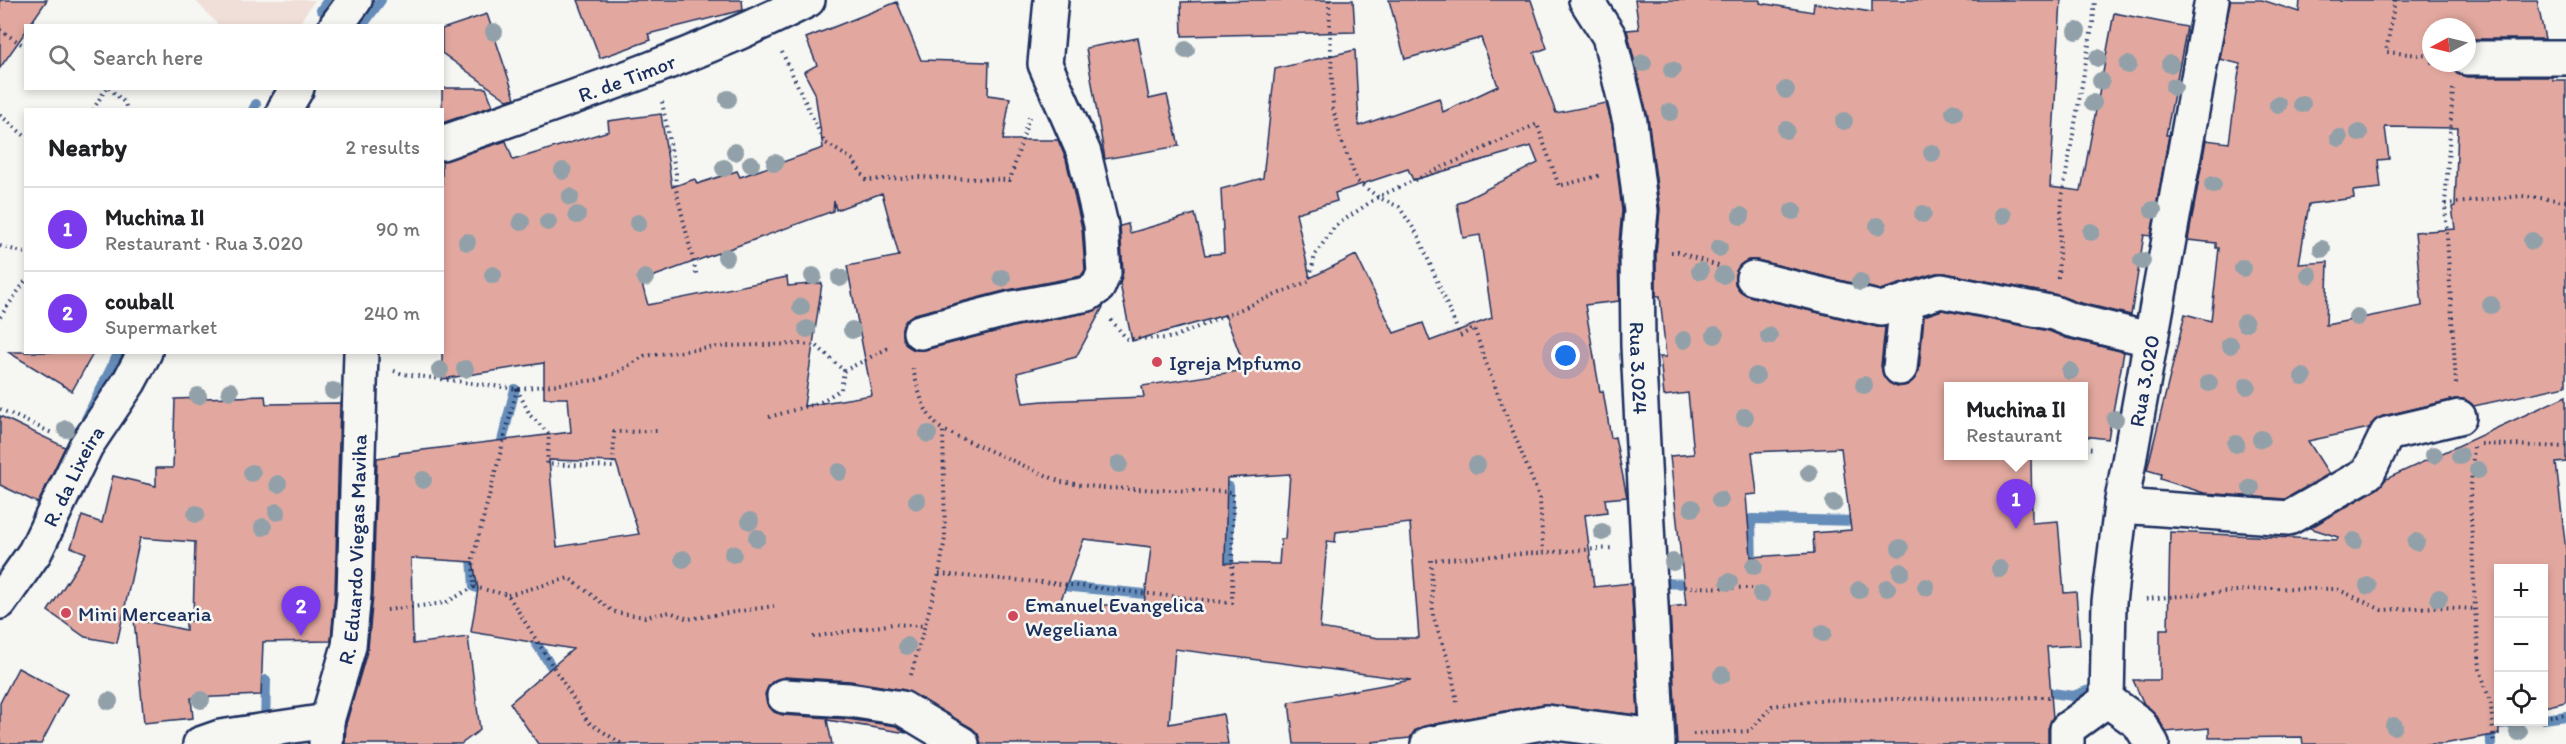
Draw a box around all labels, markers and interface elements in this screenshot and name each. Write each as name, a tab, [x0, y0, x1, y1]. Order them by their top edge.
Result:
north arrow	[2422, 18, 2476, 72]
search box	[24, 24, 444, 90]
icon: search	[45, 41, 78, 74]
text: Search here	[93, 44, 203, 71]
street label: R. de Timor	[575, 48, 680, 107]
text: Nearby	[48, 131, 127, 163]
text: 2 results	[346, 135, 420, 159]
text: Muchina II	[105, 204, 204, 231]
text: 1	[63, 217, 72, 241]
text: 90 m	[376, 217, 420, 241]
text: Restaurant · Rua 3.020	[105, 231, 303, 255]
text: couball	[105, 288, 174, 315]
text: 2	[62, 301, 73, 325]
text: 240 m	[364, 301, 420, 325]
text: Supermarket	[105, 315, 217, 339]
street label: Rua 3.024	[1625, 321, 1654, 415]
street label: Rua 3.020	[2123, 333, 2164, 429]
your location	[1551, 341, 1580, 370]
place label: Igreja Mpfumo	[1169, 350, 1301, 375]
marker: Igreja Mpfumo	[1150, 355, 1164, 369]
popup	[1944, 382, 2088, 460]
text: Muchina II	[1966, 396, 2066, 423]
street label: R. da Lixeira	[37, 420, 109, 530]
text: Restaurant	[1966, 423, 2062, 447]
street label: R. Eduardo Viegas Maviha	[332, 434, 371, 667]
pin: 1	[1996, 480, 2036, 529]
map controls	[2494, 564, 2548, 726]
button: +	[2494, 564, 2548, 618]
pin: 2	[282, 586, 320, 636]
place label: Emanuel Evangelica Wegeliana	[1025, 592, 1204, 641]
place label: Mini Mercearia	[78, 601, 212, 626]
marker: Mini Mercearia	[59, 606, 73, 620]
marker: Emanuel Evangelica Wegeliana	[1006, 609, 1020, 623]
button: −	[2494, 618, 2548, 672]
button: locate	[2494, 672, 2548, 726]

